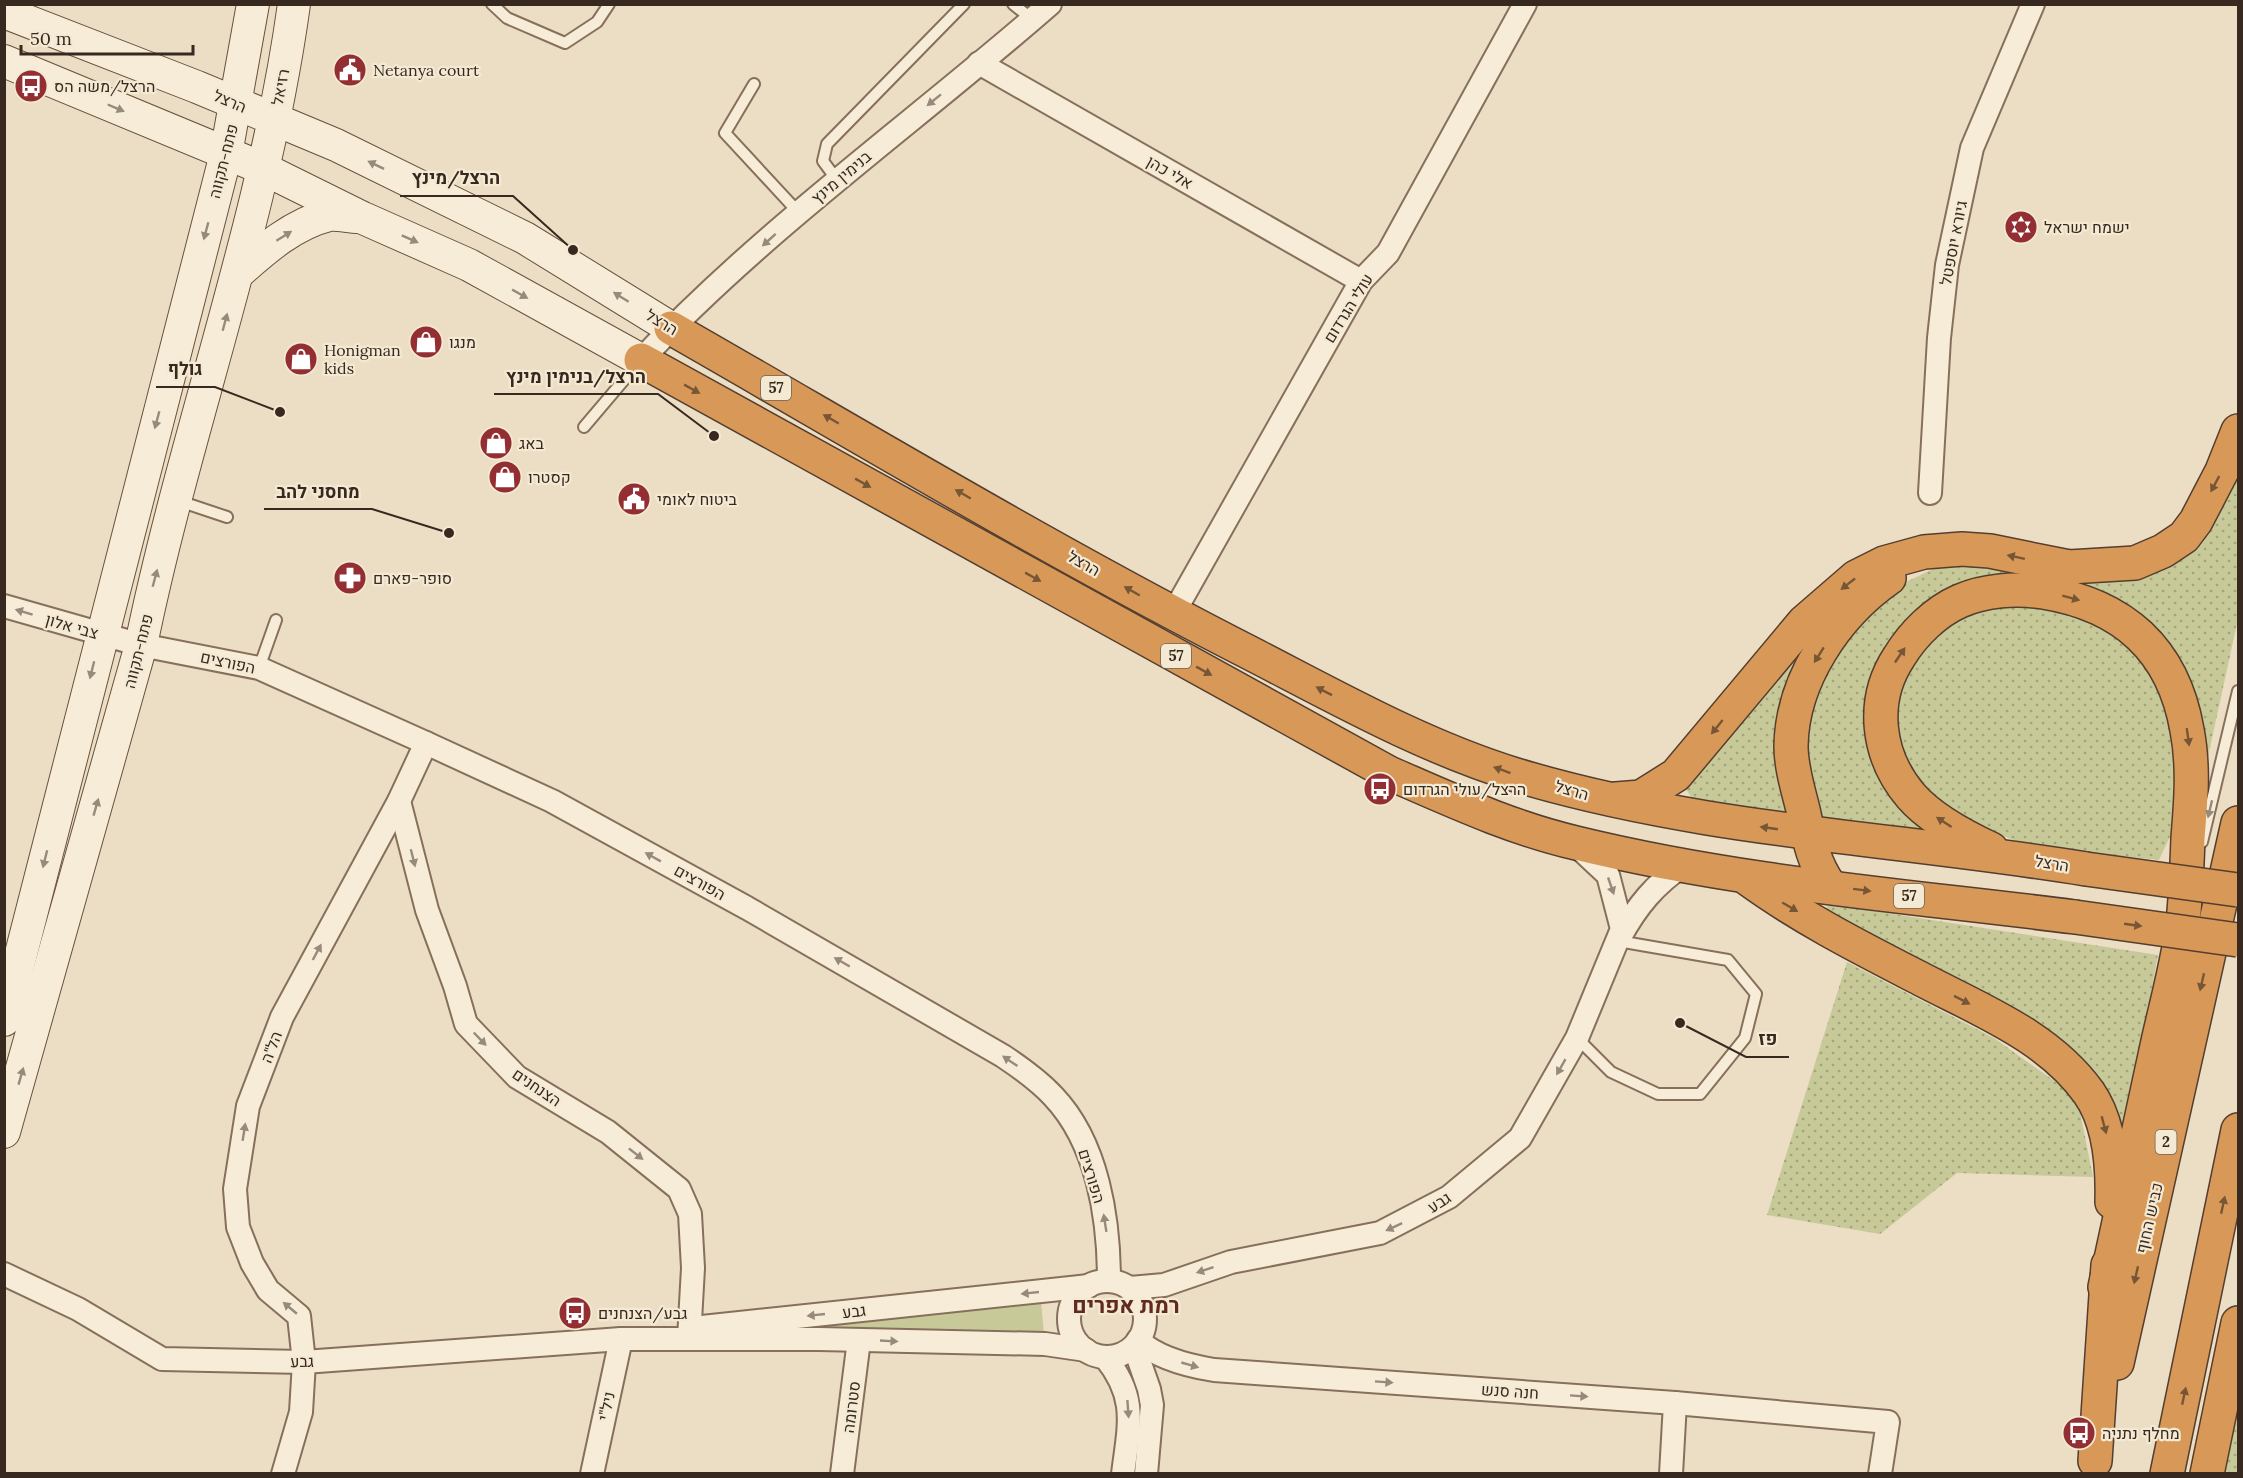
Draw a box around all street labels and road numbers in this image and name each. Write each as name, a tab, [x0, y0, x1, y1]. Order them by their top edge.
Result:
street label: רזיאל	[267, 67, 293, 107]
street label: הרצל	[210, 85, 250, 117]
street label: פתח-תקווה	[204, 122, 242, 200]
street label: בנימין מינץ	[807, 146, 876, 208]
street label: אלי כהן	[1143, 151, 1197, 193]
street label: גיורא יוספטל	[1935, 199, 1971, 287]
street label: עולי הגרדום	[1319, 270, 1377, 346]
street label: הרצל	[642, 305, 682, 339]
road number: 57	[761, 376, 791, 400]
street label: הרצל	[1064, 546, 1104, 580]
street label: צבי אלון	[43, 609, 101, 643]
street label: פתח-תקווה	[119, 612, 157, 690]
road number: 57	[1161, 644, 1191, 668]
street label: הפורצים	[199, 646, 257, 678]
street label: הרצל	[1553, 776, 1591, 804]
street label: הרצל	[2034, 850, 2070, 876]
street label: הפורצים	[671, 860, 729, 904]
road number: 57	[1894, 884, 1924, 908]
street label: הל"ה	[256, 1028, 286, 1066]
street label: הצנחנים	[509, 1063, 565, 1111]
road number: 2	[2156, 1130, 2176, 1154]
street label: הפורצים	[1074, 1146, 1110, 1206]
street label: כביש החוף	[2131, 1181, 2167, 1255]
street label: גבע	[1424, 1187, 1454, 1217]
street label: גבע	[841, 1300, 867, 1322]
street label: גבע	[290, 1351, 314, 1371]
street label: חנה סנש	[1480, 1379, 1540, 1403]
street label: סטרומה	[838, 1380, 864, 1434]
street label: ניל"י	[593, 1390, 619, 1422]

